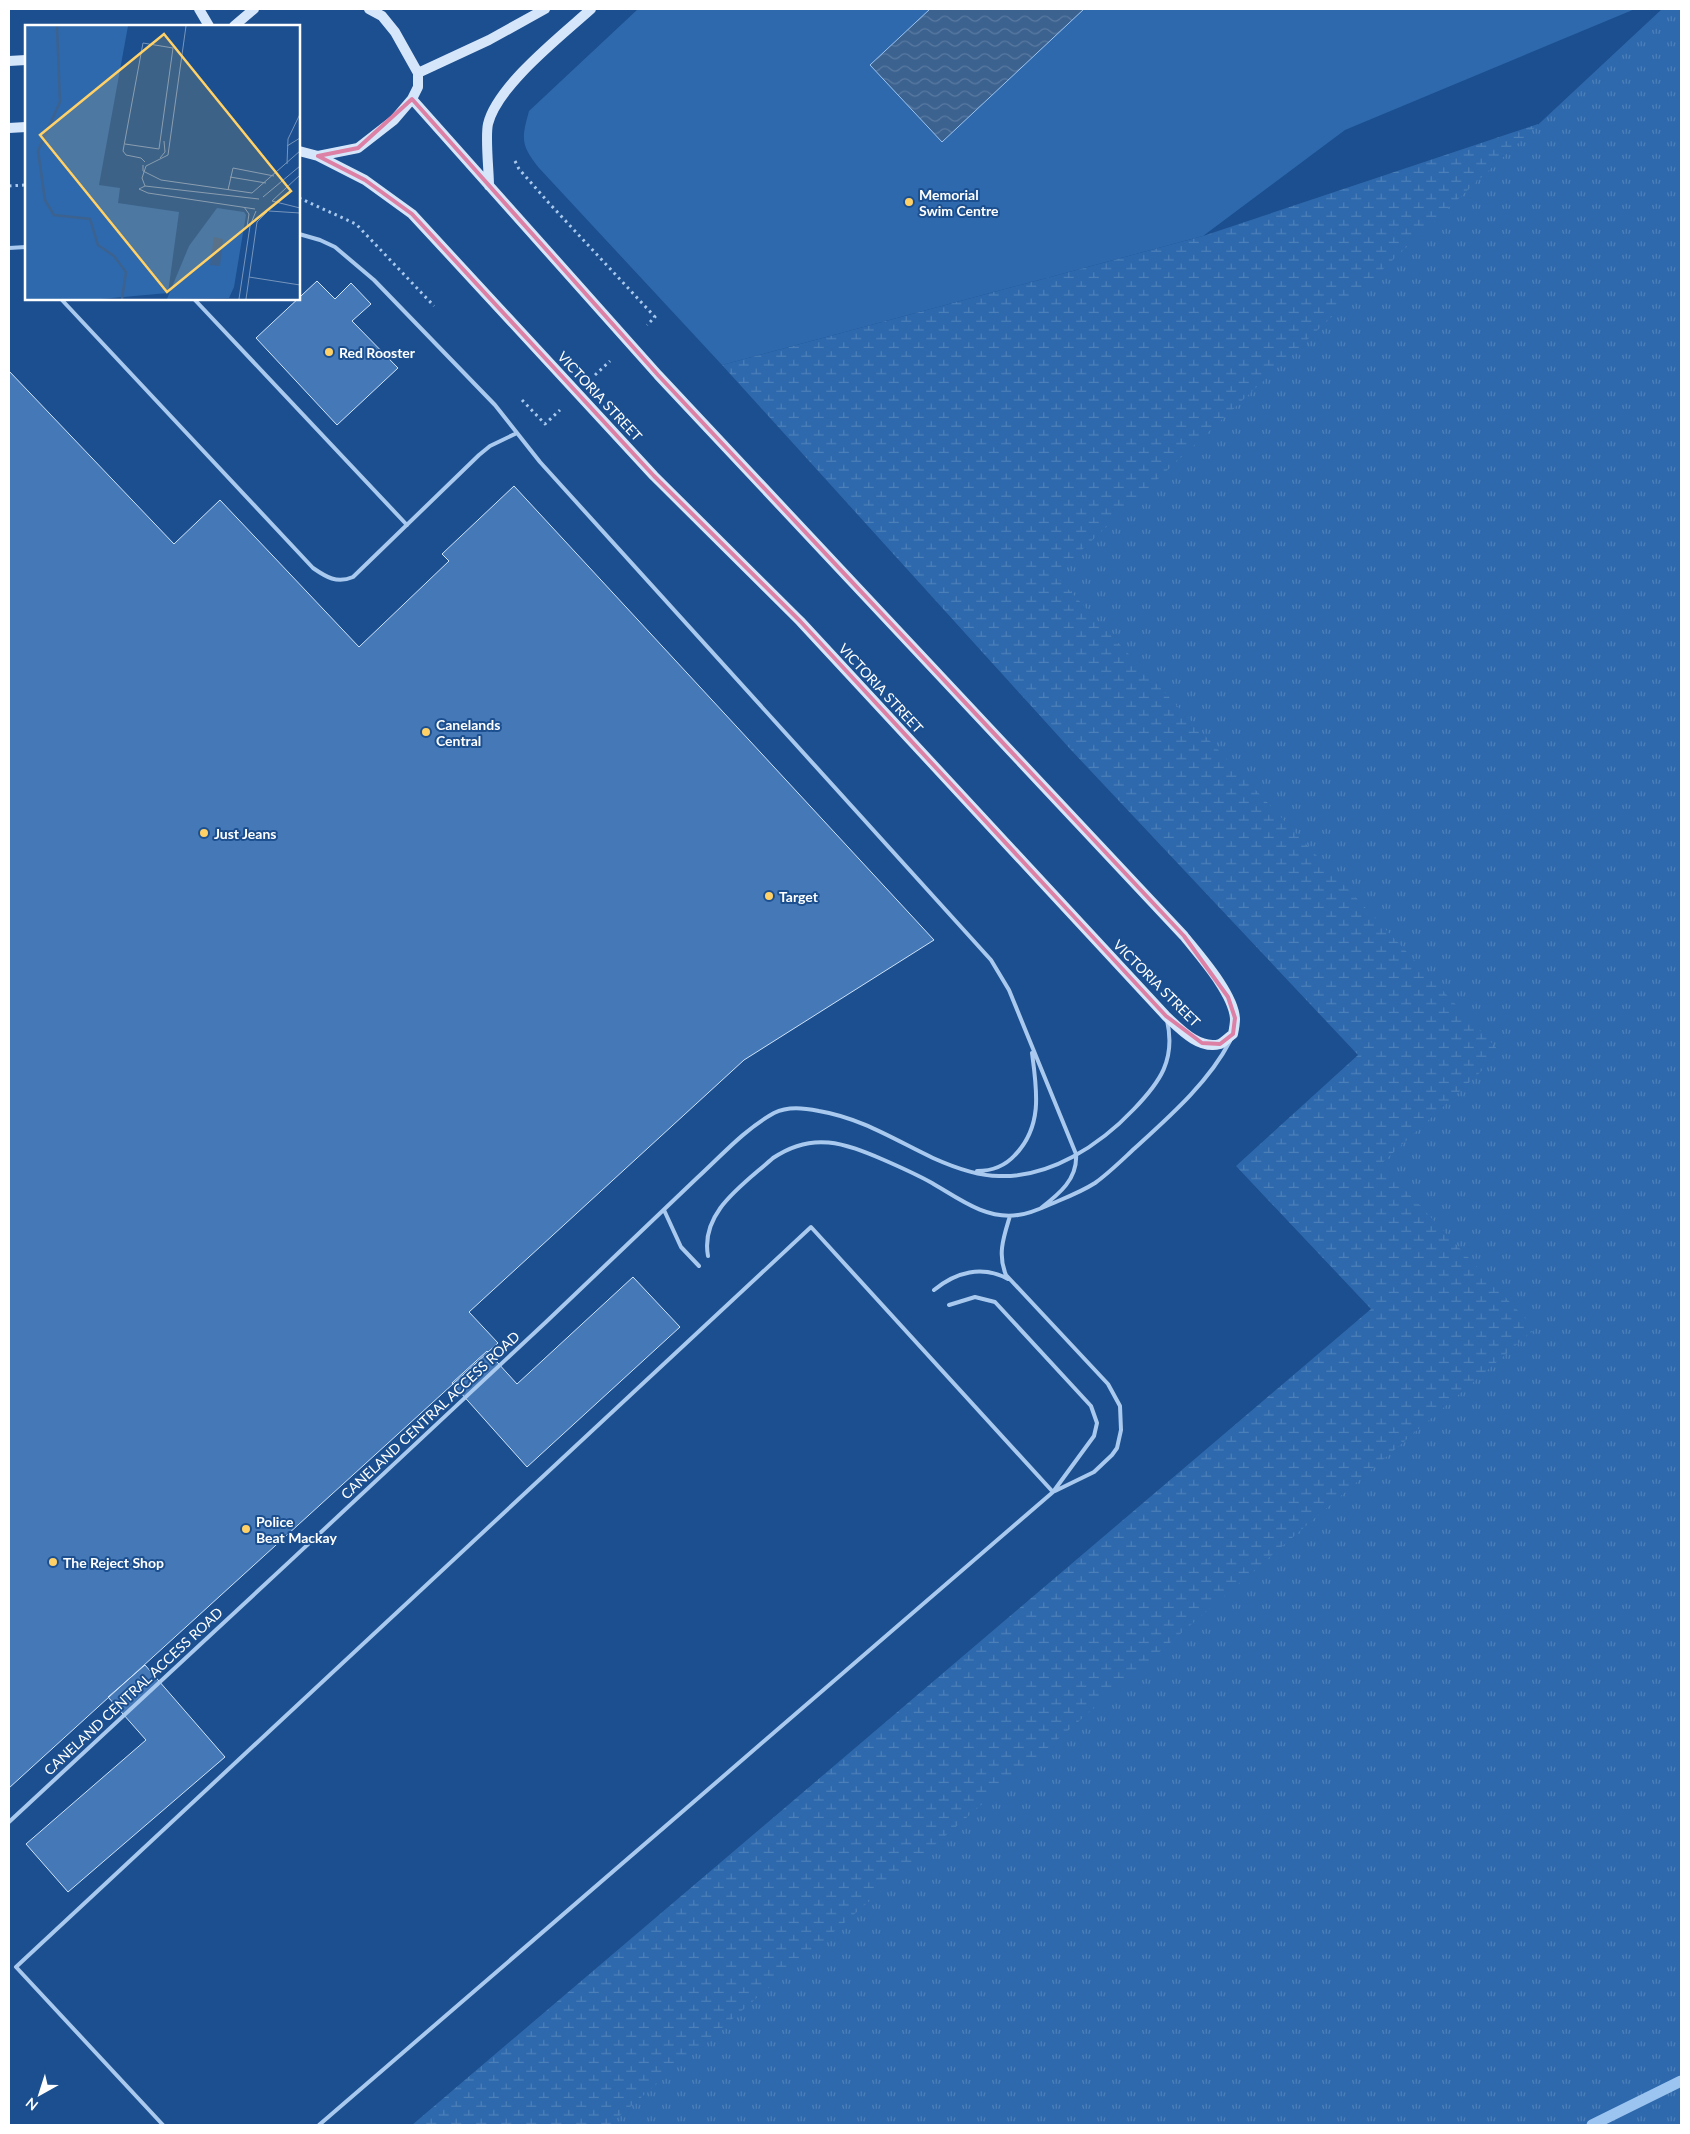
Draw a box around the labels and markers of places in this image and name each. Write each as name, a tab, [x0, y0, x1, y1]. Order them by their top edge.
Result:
place label: Memorial Swim Centre	[919, 186, 999, 219]
marker: Memorial Swim Centre	[903, 196, 915, 208]
place label: Red Rooster	[339, 344, 416, 361]
marker: Red Rooster	[323, 346, 335, 358]
place label: Canelands Central	[436, 716, 500, 749]
marker: Canelands Central	[420, 726, 432, 738]
place label: Just Jeans	[214, 825, 277, 842]
marker: Just Jeans	[198, 827, 210, 839]
place label: Target	[779, 888, 819, 905]
marker: Target	[763, 890, 775, 902]
place label: Police Beat Mackay	[256, 1513, 337, 1546]
marker: Police Beat Mackay	[240, 1523, 252, 1535]
place label: The Reject Shop	[63, 1554, 164, 1571]
marker: The Reject Shop	[47, 1556, 59, 1568]

